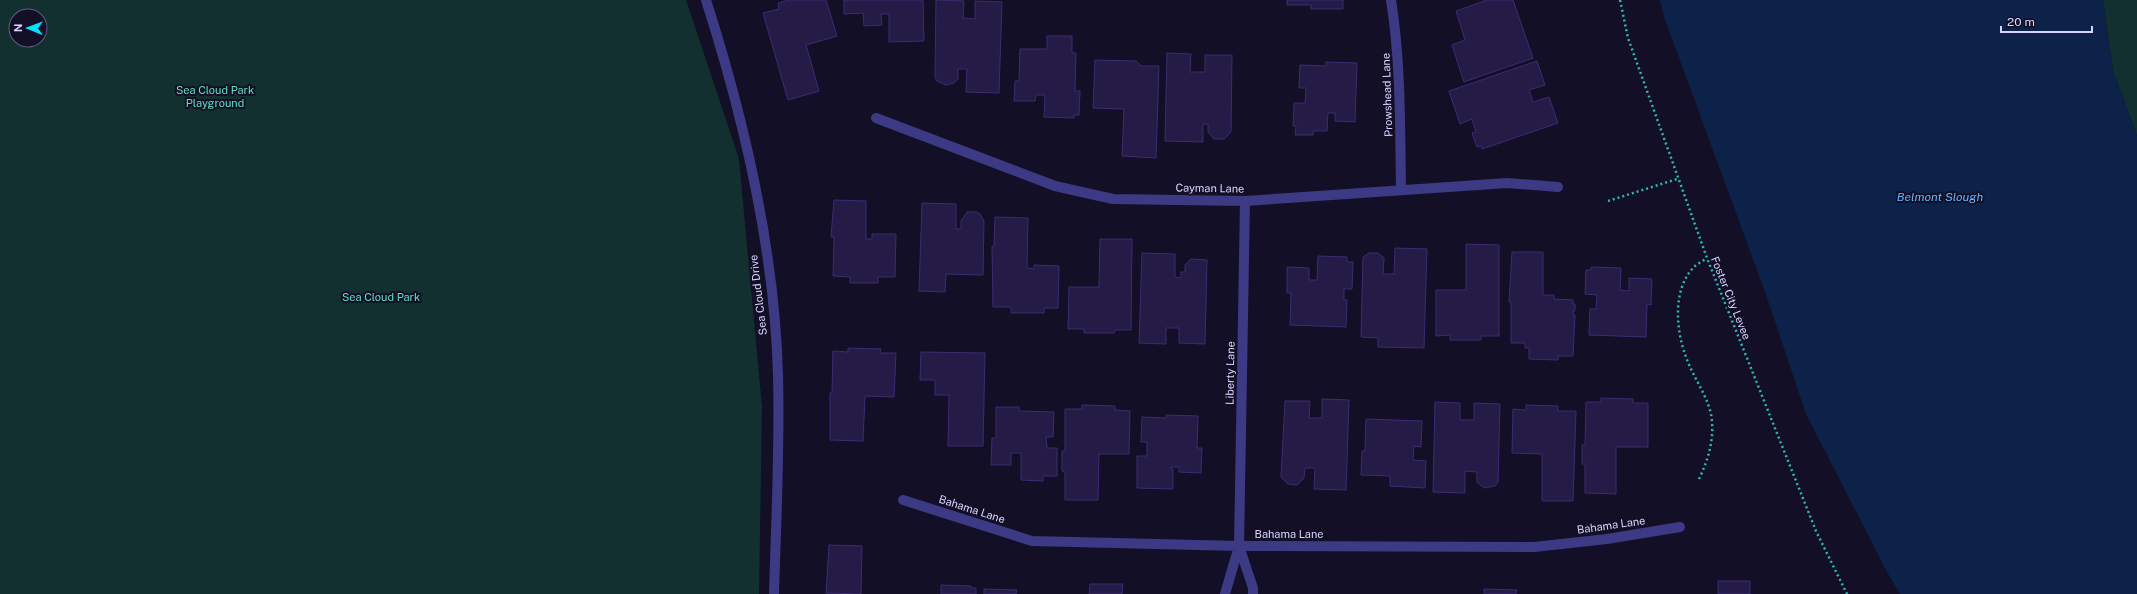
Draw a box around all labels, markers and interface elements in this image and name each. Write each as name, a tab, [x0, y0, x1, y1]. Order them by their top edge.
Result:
north arrow	[8, 8, 48, 48]
scale bar	[2001, 8, 2092, 34]
text: 20 m	[2007, 15, 2035, 29]
text: N	[12, 23, 24, 32]
street label: Prowshead Lane	[1380, 53, 1394, 137]
park label: Sea Cloud Park Playground	[176, 84, 254, 109]
street label: Cayman Lane	[1176, 181, 1244, 195]
water label: Belmont Slough	[1897, 190, 1983, 204]
street label: Sea Cloud Drive	[747, 254, 769, 336]
street label: Foster City Levee	[1709, 255, 1753, 341]
park label: Sea Cloud Park	[342, 291, 420, 303]
street label: Liberty Lane	[1223, 341, 1237, 405]
street label: Bahama Lane	[937, 493, 1007, 525]
street label: Bahama Lane	[1576, 514, 1646, 536]
street label: Bahama Lane	[1255, 528, 1323, 540]

